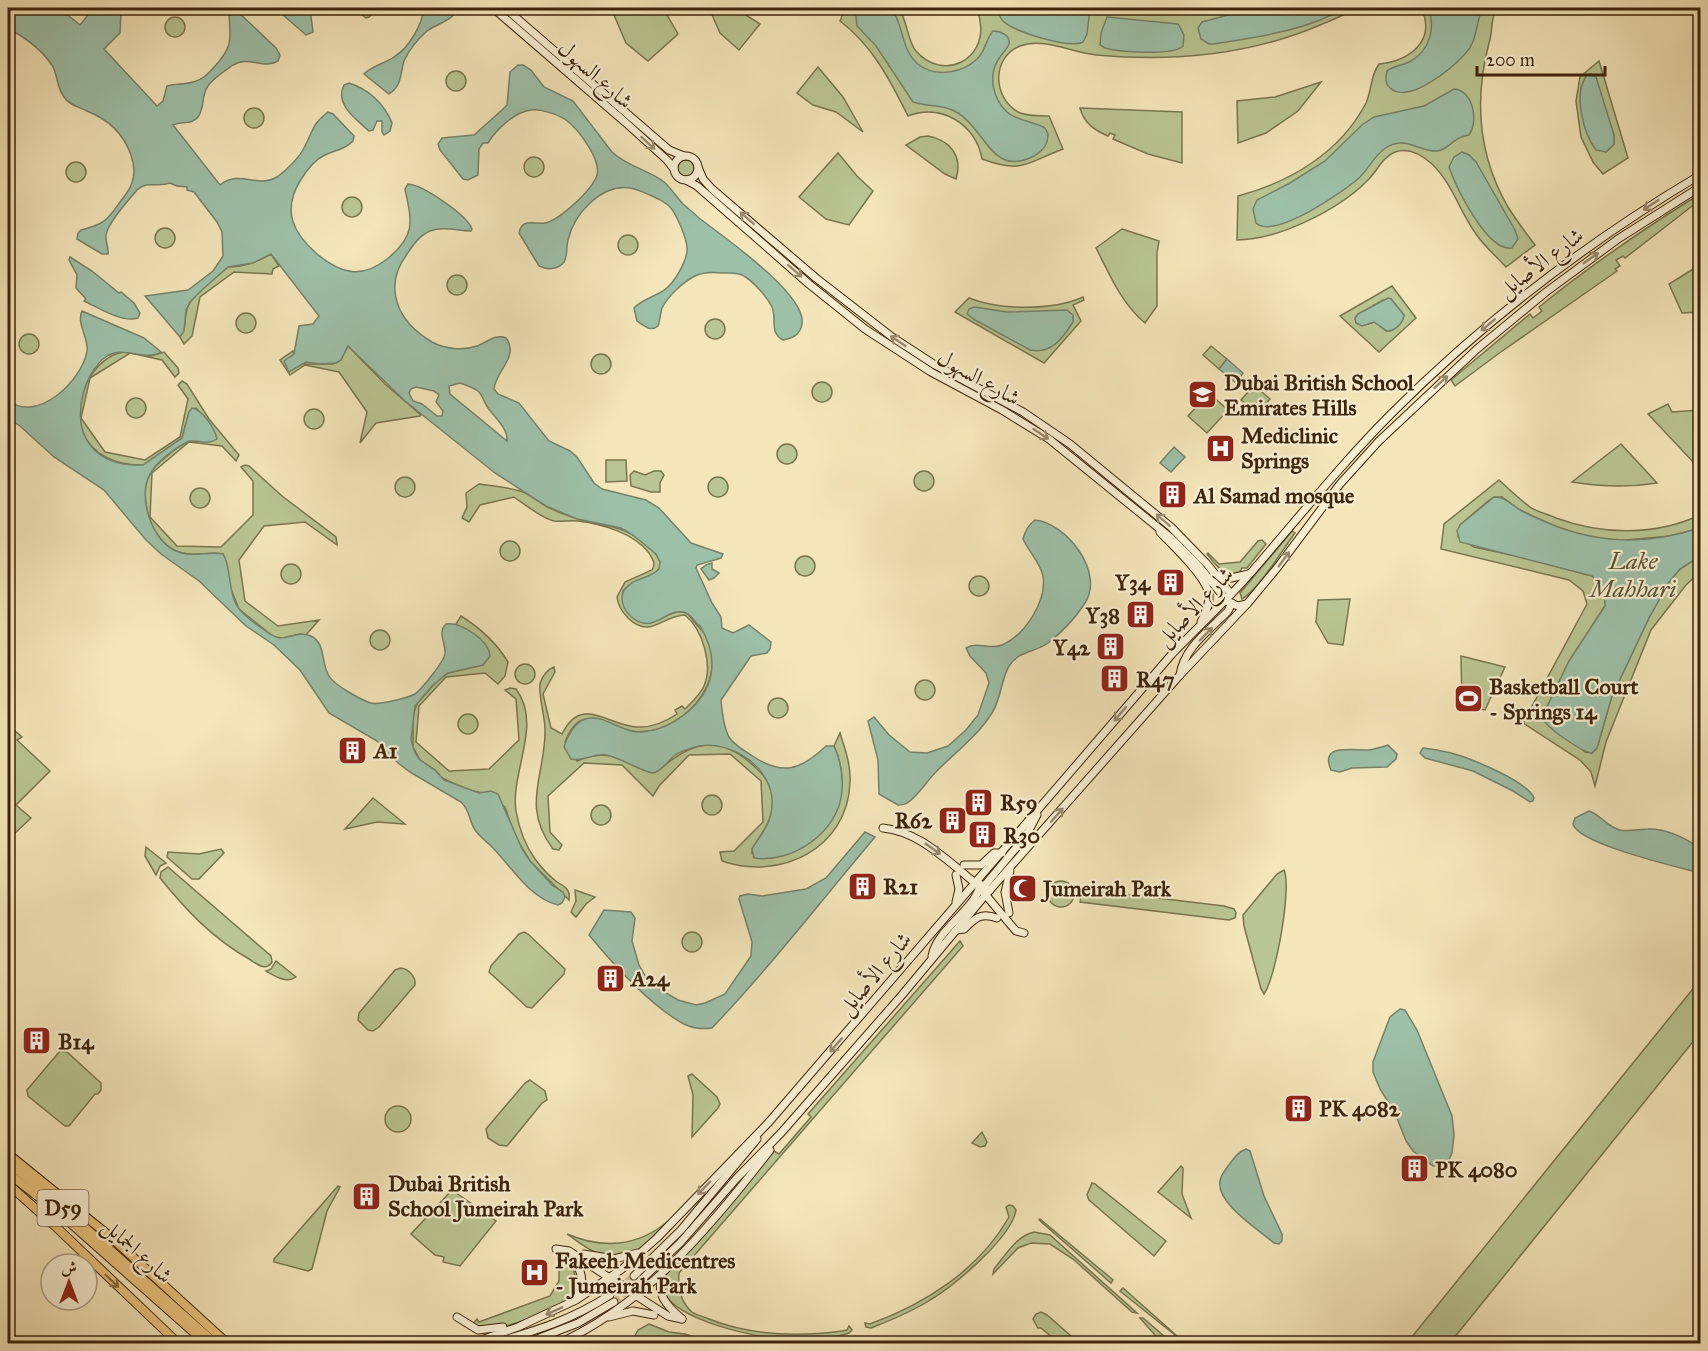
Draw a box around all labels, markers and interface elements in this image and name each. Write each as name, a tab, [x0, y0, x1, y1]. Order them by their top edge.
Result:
street label: شارع السهول	[549, 34, 639, 118]
scale bar	[1477, 39, 1604, 77]
text: 200 m	[1486, 49, 1535, 71]
one-way arrow	[640, 135, 655, 150]
one-way arrow	[1643, 199, 1659, 211]
one-way arrow	[739, 212, 755, 225]
street label: شارع الأصايل	[1491, 220, 1592, 307]
one-way arrow	[1583, 252, 1599, 264]
one-way arrow	[787, 265, 803, 278]
one-way arrow	[1481, 318, 1496, 332]
one-way arrow	[890, 335, 907, 347]
street label: شارع السهول	[930, 344, 1025, 416]
place label: Dubai British School Emirates Hills	[1224, 369, 1415, 421]
one-way arrow	[1433, 375, 1448, 389]
school or university icon: Dubai British School Emirates Hills	[1187, 379, 1219, 411]
place label: Mediclinic Springs	[1241, 422, 1339, 474]
one-way arrow	[1032, 428, 1049, 440]
hospital icon: Mediclinic Springs	[1204, 432, 1236, 464]
building icon: Al Samad mosque	[1157, 479, 1189, 511]
place label: Al Samad mosque	[1192, 482, 1354, 509]
one-way arrow	[1156, 513, 1171, 527]
water label: Lake Mahhari	[1588, 546, 1676, 604]
one-way arrow	[1278, 551, 1290, 567]
street label: شارع الأصايل	[1148, 559, 1243, 655]
building icon: Y34	[1155, 566, 1187, 598]
place label: Y34	[1114, 569, 1152, 596]
building icon: Y38	[1125, 599, 1157, 631]
place label: Y38	[1085, 602, 1120, 629]
one-way arrow	[1199, 626, 1213, 641]
building icon: Y42	[1095, 631, 1127, 663]
place label: Y42	[1052, 634, 1091, 661]
building icon: R47	[1099, 663, 1131, 695]
place label: R47	[1136, 666, 1175, 693]
place label: Basketball Court - Springs 14	[1489, 673, 1639, 725]
sports icon: Basketball Court - Springs 14	[1452, 683, 1484, 715]
one-way arrow	[1113, 706, 1127, 721]
building icon: A1	[337, 734, 369, 766]
place label: A1	[372, 737, 398, 764]
building icon: R59	[963, 786, 995, 818]
place label: R59	[1000, 789, 1038, 816]
building icon: R62	[937, 804, 969, 836]
place label: R62	[894, 807, 933, 834]
one-way arrow	[1050, 808, 1064, 823]
building icon: R30	[966, 819, 998, 851]
place label: R30	[1003, 822, 1040, 849]
one-way arrow	[924, 843, 940, 855]
building icon: R21	[846, 870, 878, 902]
mosque icon: Jumeirah Park	[1006, 872, 1038, 904]
place label: R21	[883, 873, 918, 900]
place label: Jumeirah Park	[1040, 875, 1172, 903]
street label: شارع الأصايل	[830, 925, 921, 1024]
building icon: A24	[594, 962, 626, 994]
place label: A24	[629, 965, 671, 992]
building icon: B14	[21, 1025, 53, 1057]
place label: B14	[58, 1028, 95, 1055]
one-way arrow	[830, 1037, 843, 1053]
building icon: PK 4082	[1282, 1092, 1314, 1124]
place label: PK 4082	[1319, 1095, 1401, 1122]
building icon: PK 4080	[1398, 1153, 1430, 1185]
place label: PK 4080	[1435, 1156, 1518, 1183]
place label: Dubai British School Jumeirah Park	[388, 1170, 584, 1223]
building icon: Dubai British School Jumeirah Park	[351, 1180, 383, 1212]
one-way arrow	[698, 1180, 712, 1195]
road number: D59	[38, 1190, 88, 1226]
street label: شارع الجمايل	[94, 1212, 178, 1293]
place label: Fakeeh Medicentres - Jumeirah Park	[555, 1247, 735, 1300]
north arrow	[39, 1252, 99, 1312]
hospital icon: Fakeeh Medicentres - Jumeirah Park	[518, 1257, 550, 1289]
text: ش	[61, 1258, 77, 1277]
one-way arrow	[105, 1273, 120, 1288]
one-way arrow	[545, 1306, 564, 1317]

